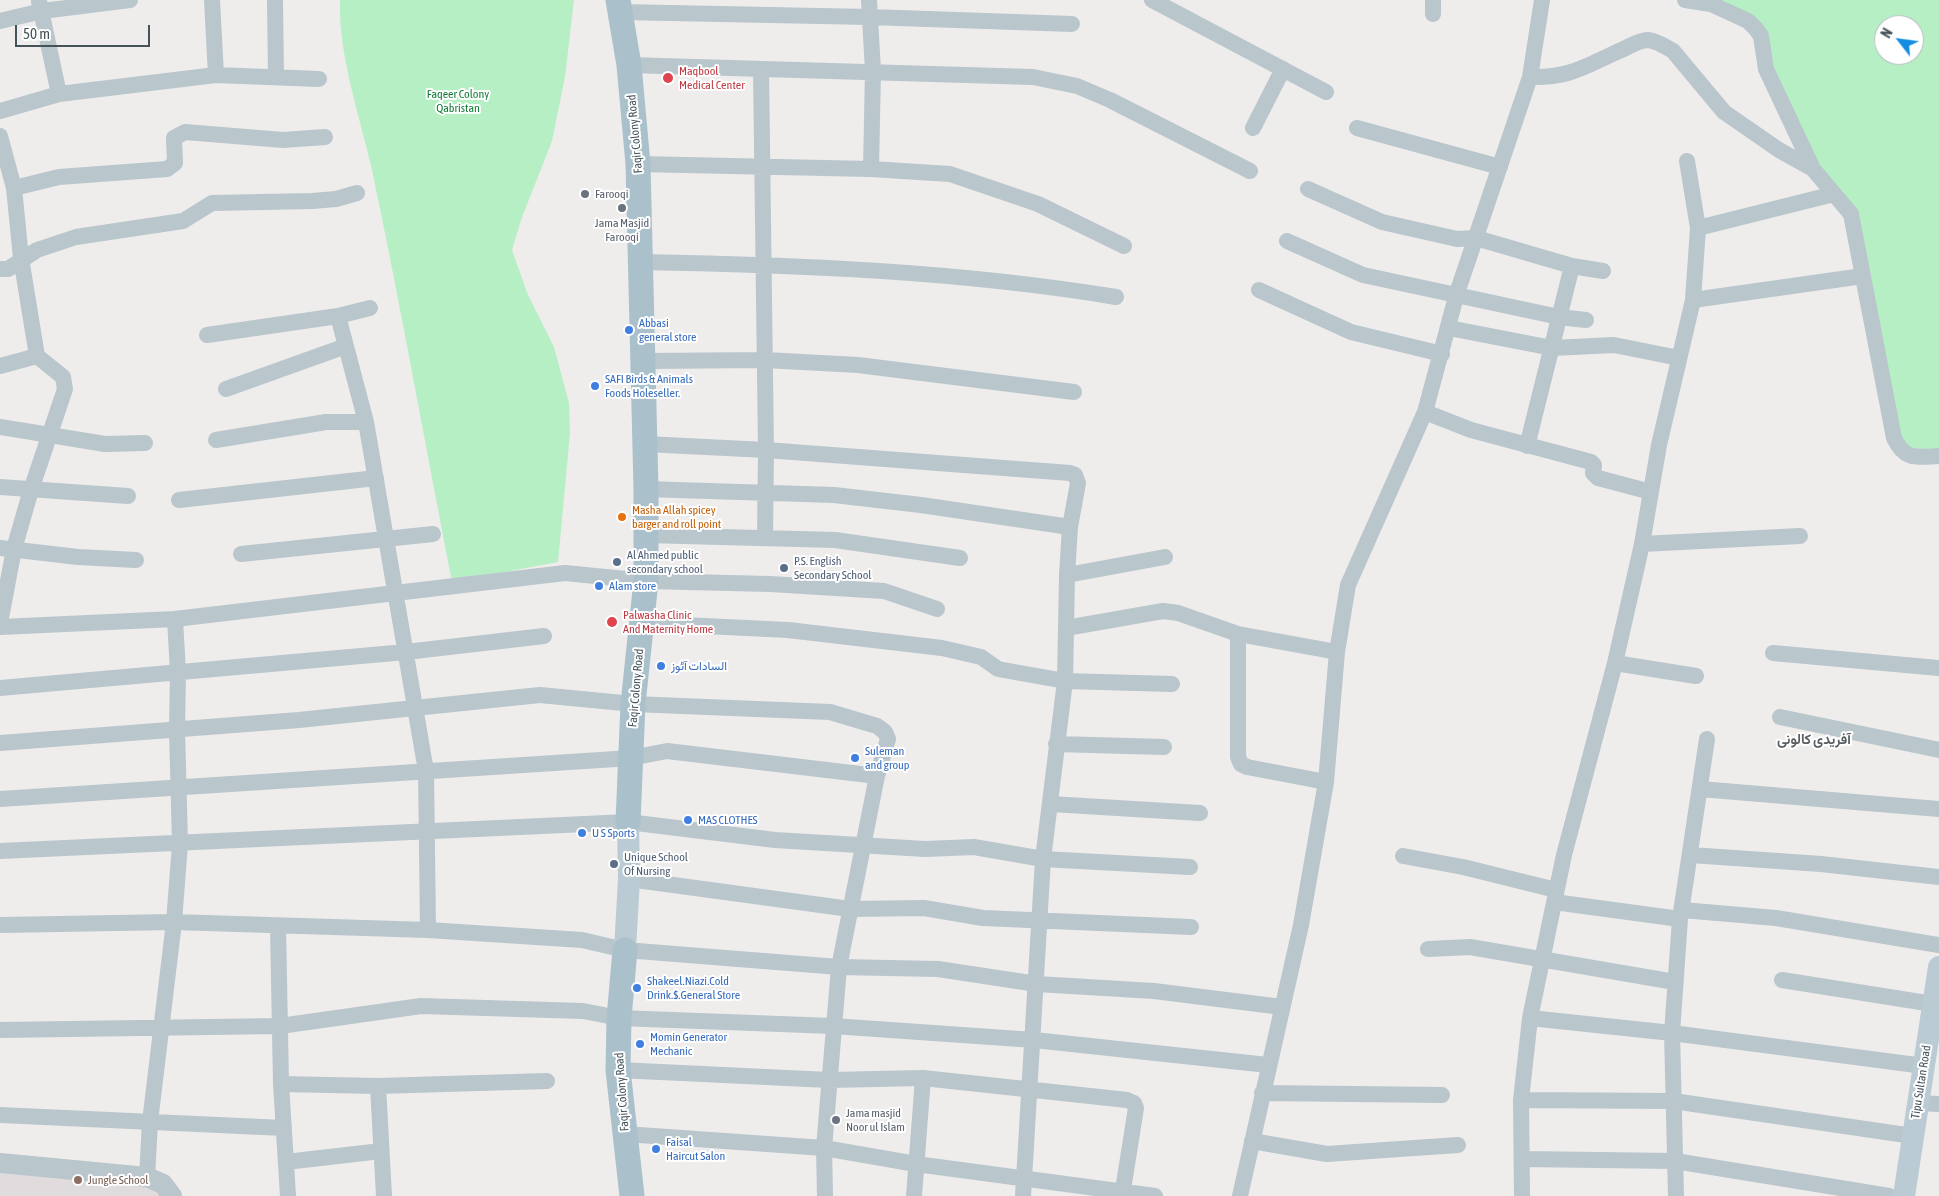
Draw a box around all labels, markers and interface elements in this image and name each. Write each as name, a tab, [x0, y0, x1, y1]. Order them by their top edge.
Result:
scale bar	[18, 15, 152, 47]
north arrow	[1874, 15, 1924, 65]
text: 50 m	[23, 25, 50, 42]
text: N	[1878, 25, 1896, 41]
place label: Maqbool Medical Center	[679, 64, 745, 92]
marker: Maqbool Medical Center	[661, 71, 675, 85]
park label: Faqeer Colony Qabristan	[427, 87, 489, 115]
street label: Faqir Colony Road	[624, 94, 646, 174]
place label: Farooqi	[595, 187, 628, 201]
marker: Farooqi	[579, 188, 591, 200]
marker: Jama Masjid Farooqi	[616, 202, 628, 214]
place label: Jama Masjid Farooqi	[595, 216, 649, 244]
place label: Abbasi general store	[639, 316, 697, 344]
marker: Abbasi general store	[623, 324, 635, 336]
place label: SAFI Birds & Animals Foods Holeseller.	[605, 372, 693, 400]
marker: SAFI Birds & Animals Foods Holeseller.	[589, 380, 601, 392]
place label: Masha Allah spicey barger and roll point	[632, 503, 721, 531]
marker: Masha Allah spicey barger and roll point	[616, 511, 628, 523]
place label: Al Ahmed public secondary school	[627, 548, 703, 576]
place label: P.S. English Secondary School	[794, 554, 871, 582]
marker: Al Ahmed public secondary school	[611, 556, 623, 568]
marker: P.S. English Secondary School	[778, 562, 790, 574]
place label: Alam store	[609, 579, 656, 593]
marker: Alam store	[593, 580, 605, 592]
place label: Palwasha Clinic And Maternity Home	[623, 608, 713, 636]
marker: Palwasha Clinic And Maternity Home	[605, 615, 619, 629]
street label: Faqir Colony Road	[625, 648, 647, 728]
place label: السادات آٹوز	[671, 659, 727, 673]
marker: السادات آٹوز	[655, 660, 667, 672]
district label: آفریدی کالونی	[1777, 732, 1851, 748]
place label: Suleman and group	[865, 744, 910, 772]
marker: Suleman and group	[849, 752, 861, 764]
place label: MAS CLOTHES	[698, 813, 758, 827]
marker: MAS CLOTHES	[682, 814, 694, 826]
place label: U S Sports	[592, 826, 635, 840]
marker: U S Sports	[576, 827, 588, 839]
place label: Unique School Of Nursing	[624, 850, 688, 878]
marker: Unique School Of Nursing	[608, 858, 620, 870]
place label: Shakeel.Niazi.Cold Drink.$.General Store	[647, 974, 740, 1002]
marker: Shakeel.Niazi.Cold Drink.$.General Store	[631, 982, 643, 994]
place label: Momin Generator Mechanic	[650, 1030, 727, 1058]
marker: Momin Generator Mechanic	[634, 1038, 646, 1050]
street label: Tipu Sultan Road	[1908, 1044, 1934, 1120]
street label: Faqir Colony Road	[612, 1052, 632, 1132]
place label: Jama masjid Noor ul Islam	[846, 1106, 905, 1134]
marker: Jama masjid Noor ul Islam	[830, 1114, 842, 1126]
place label: Faisal Haircut Salon	[666, 1135, 725, 1163]
marker: Faisal Haircut Salon	[650, 1143, 662, 1155]
place label: Jungle School	[88, 1173, 149, 1187]
marker: Jungle School	[72, 1174, 84, 1186]

